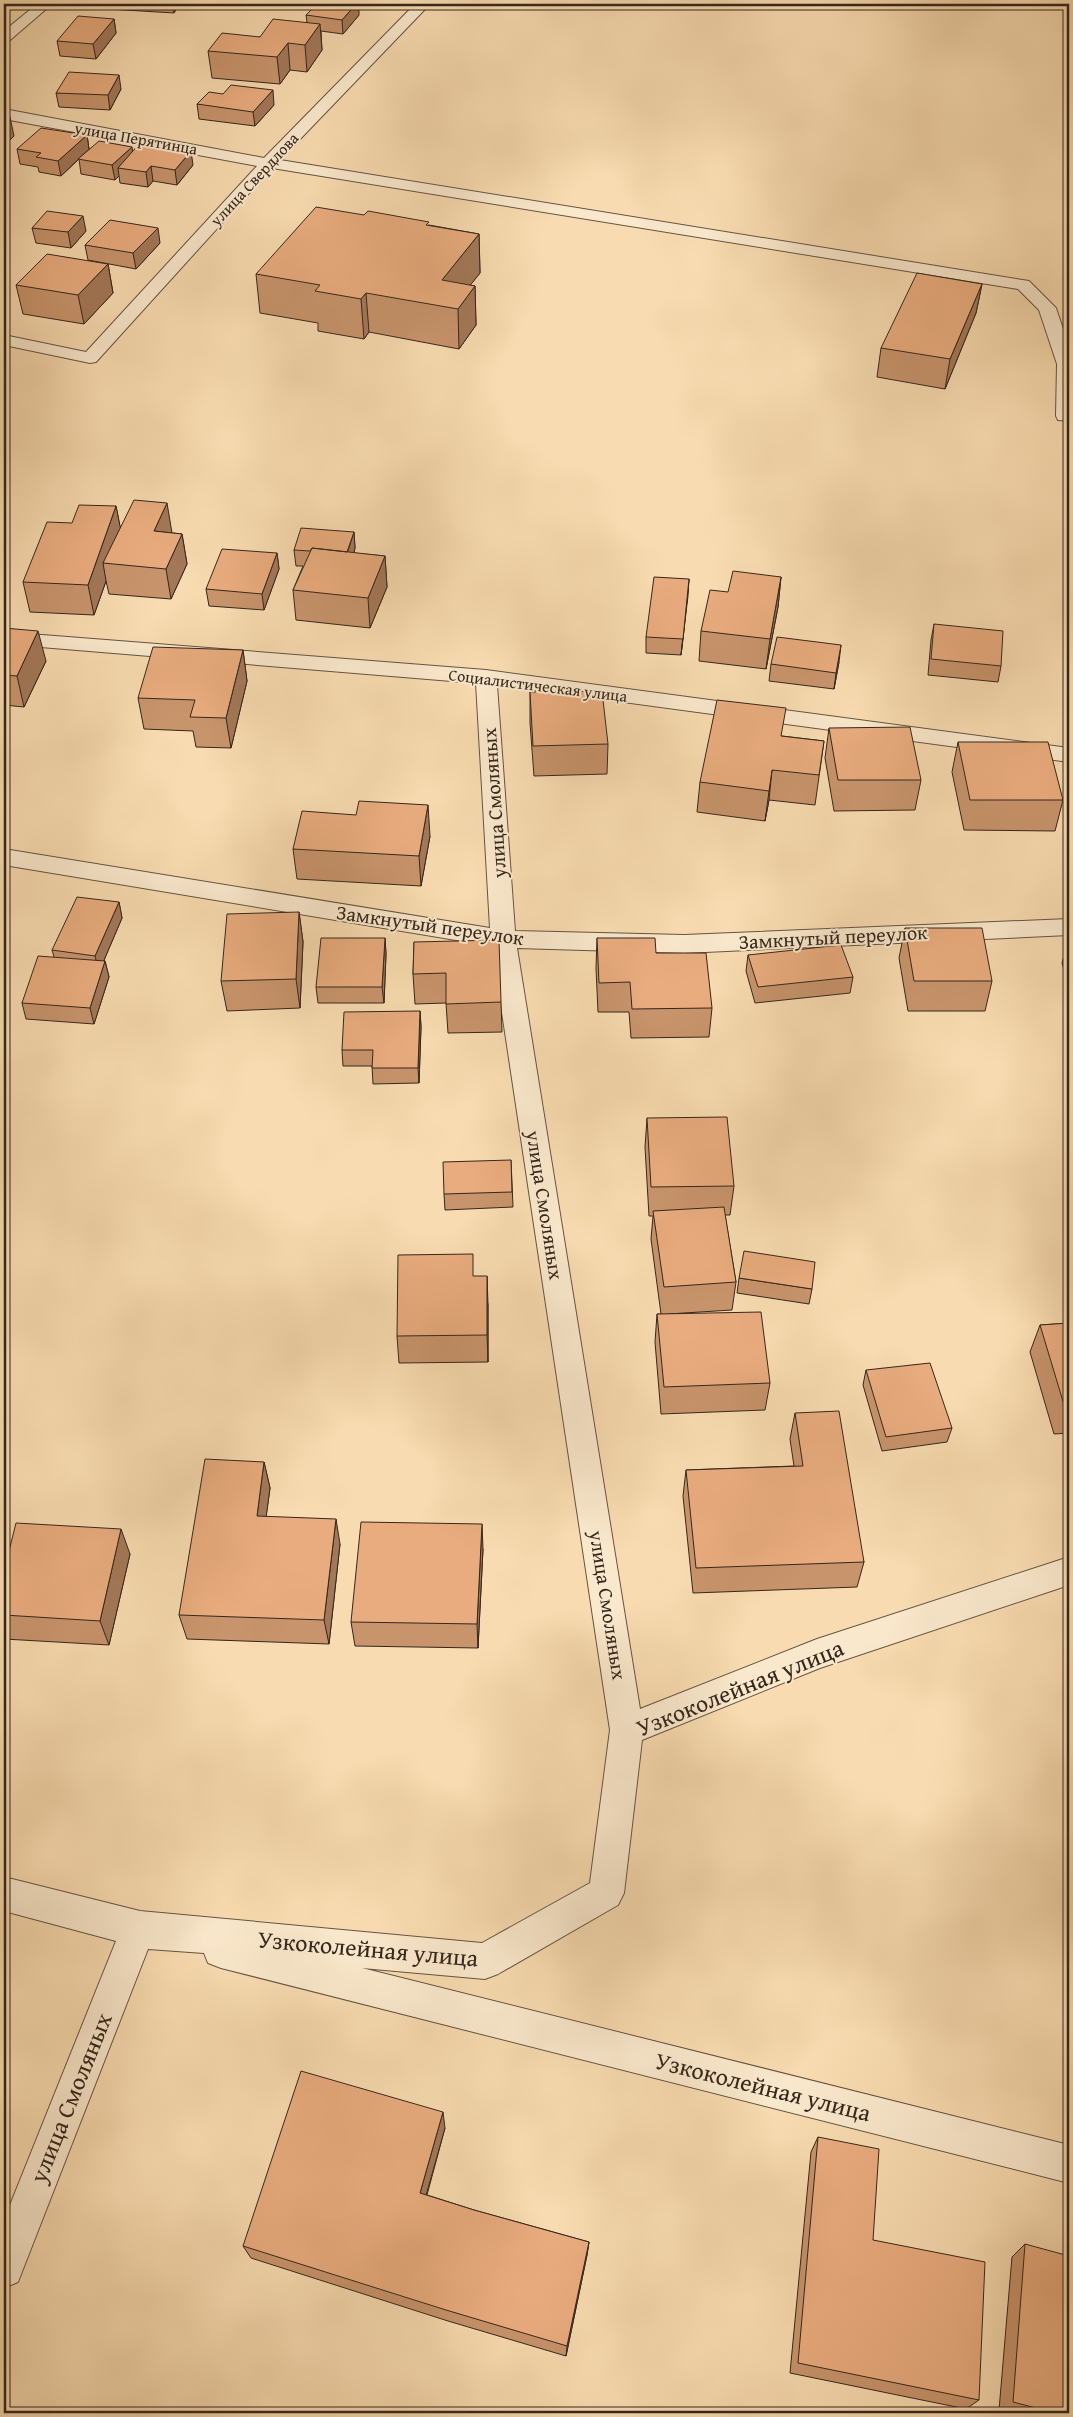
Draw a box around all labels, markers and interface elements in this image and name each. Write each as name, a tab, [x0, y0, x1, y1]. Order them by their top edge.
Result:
street label: улица Перятинца	[72, 115, 200, 161]
street label: улица Свердлова	[203, 126, 304, 232]
street label: Социалистическая улица	[447, 662, 629, 708]
street label: улица Смоляных	[474, 726, 513, 880]
street label: Замкнутый переулок	[334, 897, 526, 952]
street label: Замкнутый переулок	[738, 917, 929, 956]
street label: улица Смоляных	[519, 1127, 572, 1282]
street label: улица Смоляных	[582, 1527, 635, 1682]
street label: Узкоколейная улица	[631, 1630, 849, 1745]
street label: Узкоколейная улица	[256, 1921, 480, 1976]
street label: улица Смоляных	[20, 2007, 121, 2189]
street label: Узкоколейная улица	[652, 2043, 875, 2130]

